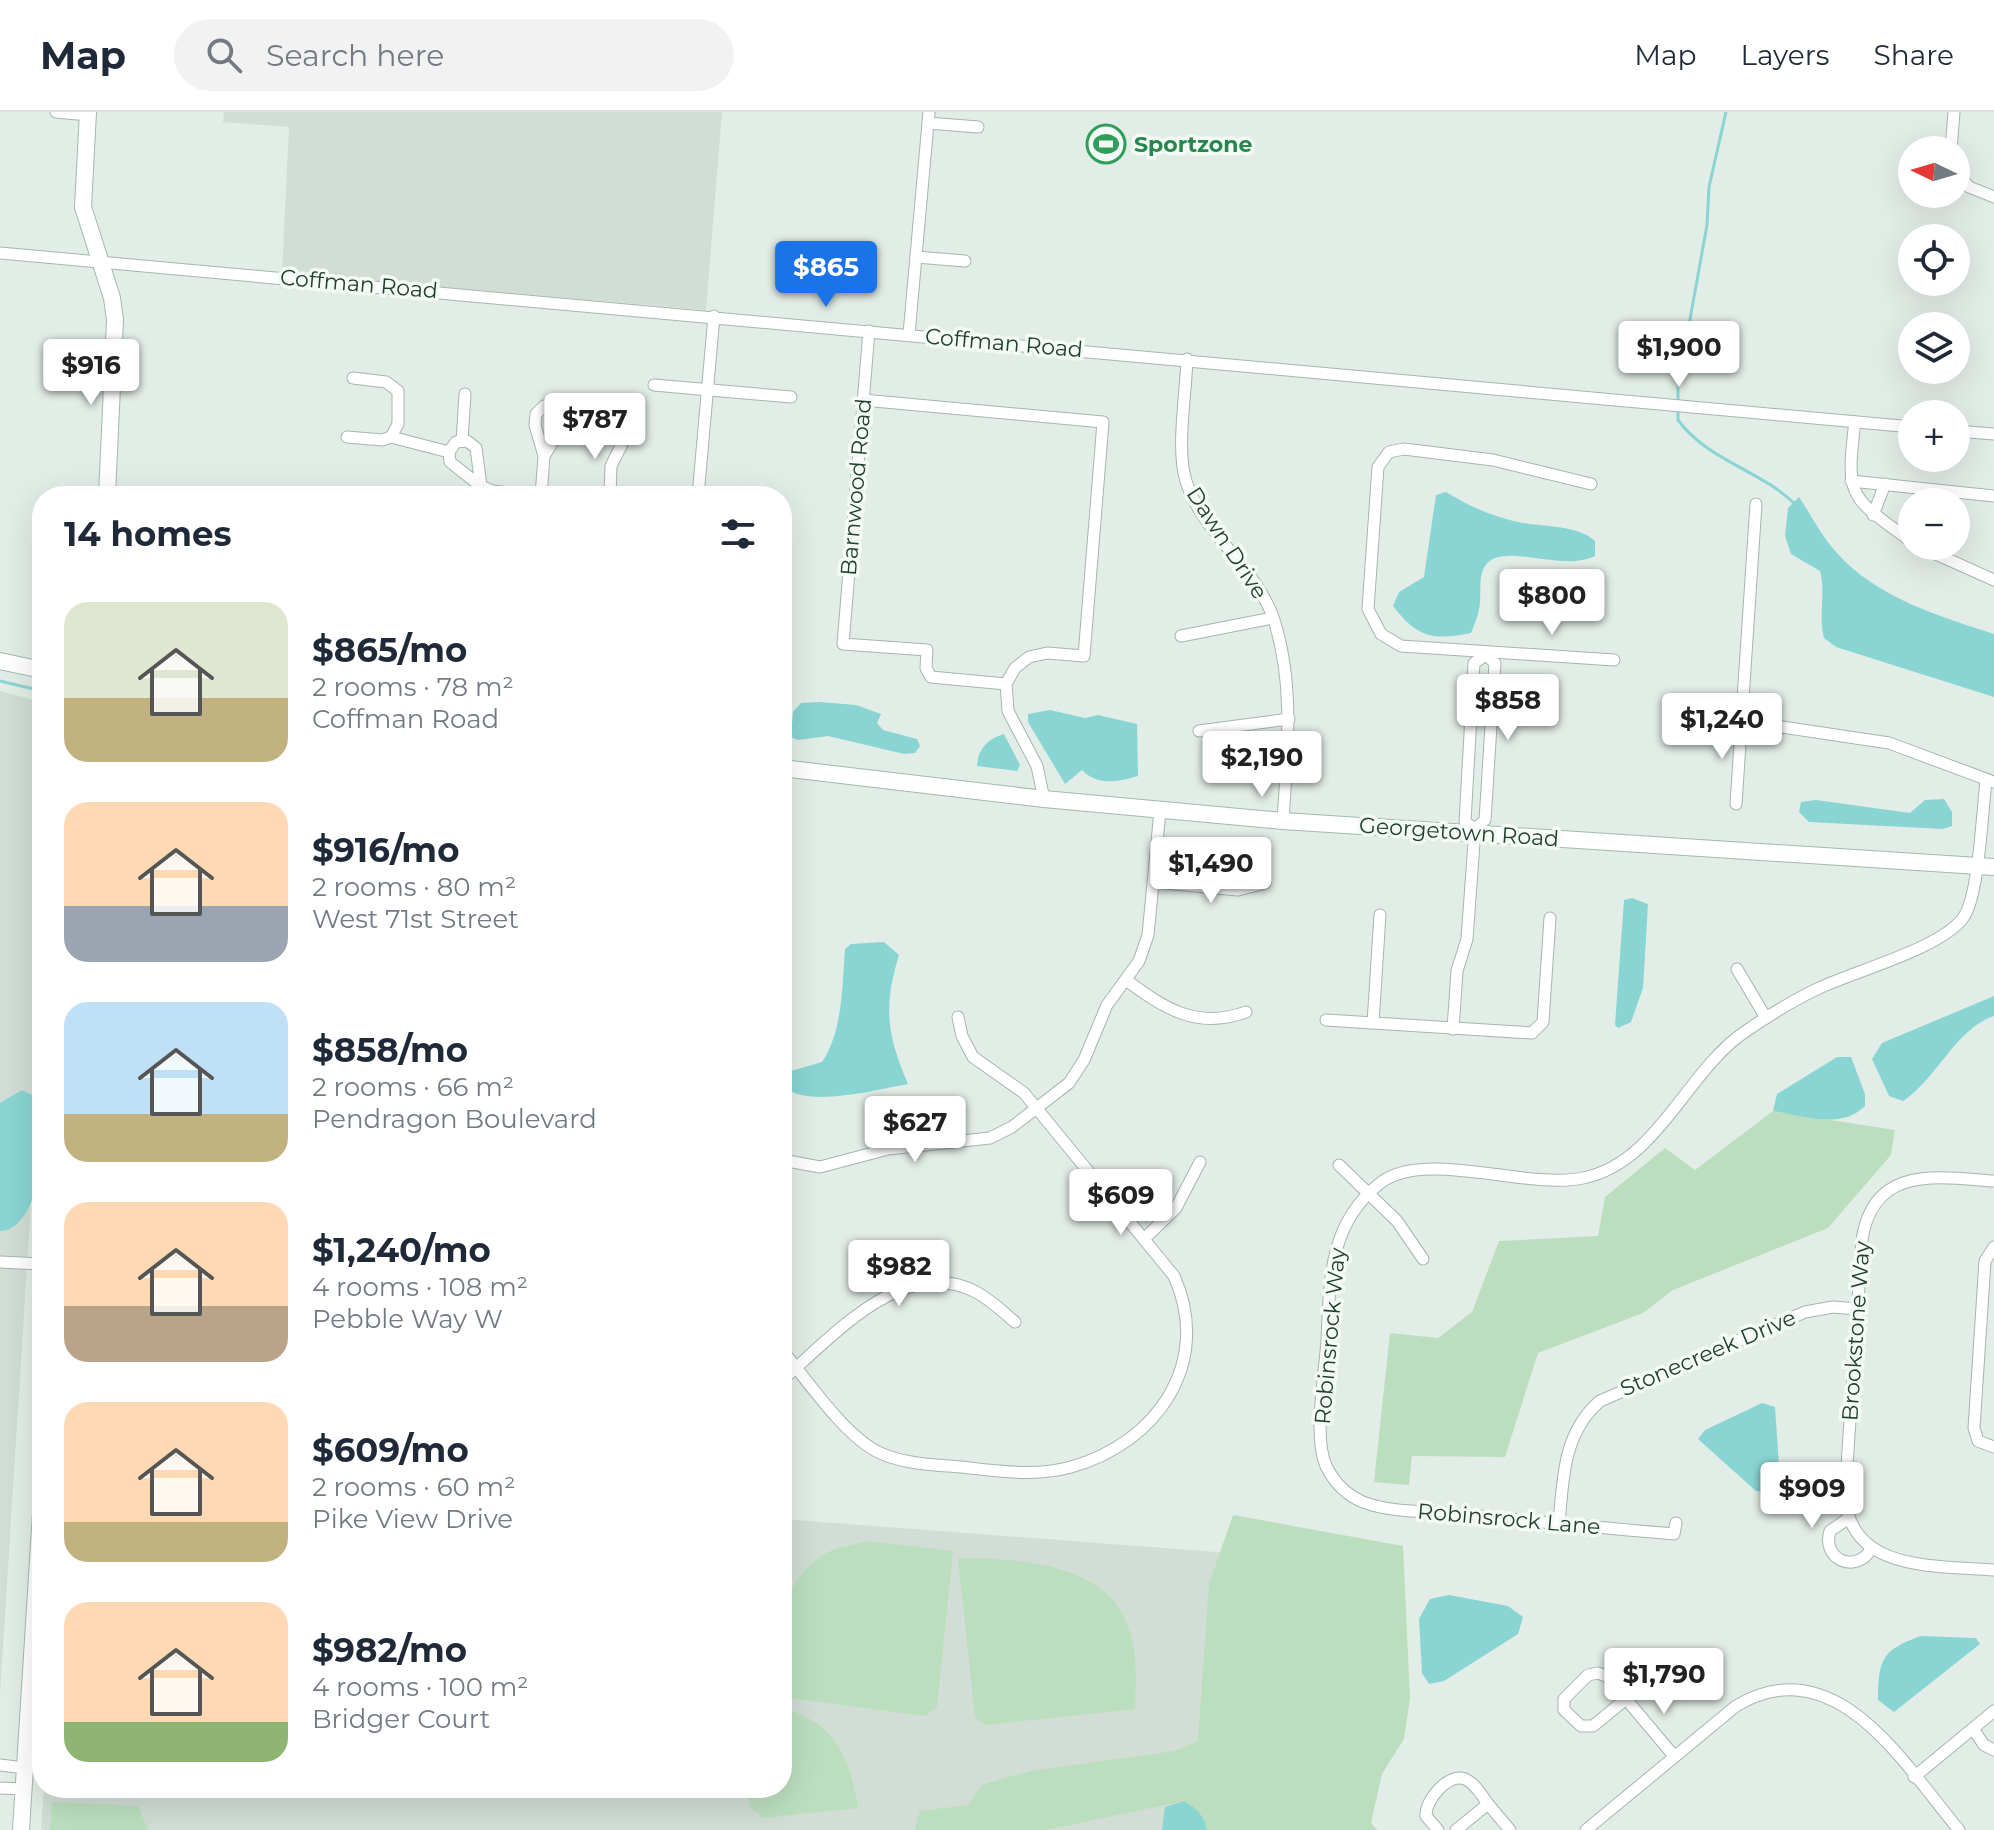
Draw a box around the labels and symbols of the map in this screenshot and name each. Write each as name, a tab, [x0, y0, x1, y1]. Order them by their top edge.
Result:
sports icon: Sportzone	[1085, 123, 1127, 165]
place label: Sportzone	[1134, 131, 1253, 158]
north arrow	[1898, 136, 1970, 208]
pin: $865	[779, 241, 873, 309]
street label: Coffman Road	[279, 264, 439, 304]
pin: $1,900	[1614, 321, 1744, 389]
street label: Coffman Road	[924, 323, 1084, 363]
pin: $916	[44, 339, 138, 407]
pin: $787	[548, 393, 642, 461]
street label: Barnwood Road	[835, 397, 877, 577]
street label: Dawn Drive	[1181, 482, 1273, 604]
pin: $800	[1505, 569, 1599, 637]
pin: $858	[1461, 674, 1555, 742]
pin: $1,240	[1657, 693, 1787, 761]
pin: $2,190	[1197, 731, 1327, 799]
street label: Georgetown Road	[1358, 812, 1560, 852]
pin: $1,490	[1146, 837, 1276, 905]
pin: $627	[868, 1096, 962, 1164]
pin: $609	[1074, 1169, 1168, 1237]
pin: $982	[852, 1240, 946, 1308]
street label: Brookstone Way	[1836, 1240, 1876, 1422]
street label: Robinsrock Way	[1309, 1246, 1351, 1426]
street label: Stonecreek Drive	[1616, 1304, 1800, 1402]
pin: $909	[1765, 1462, 1859, 1530]
street label: Robinsrock Lane	[1416, 1498, 1602, 1540]
pin: $1,790	[1599, 1648, 1729, 1716]

